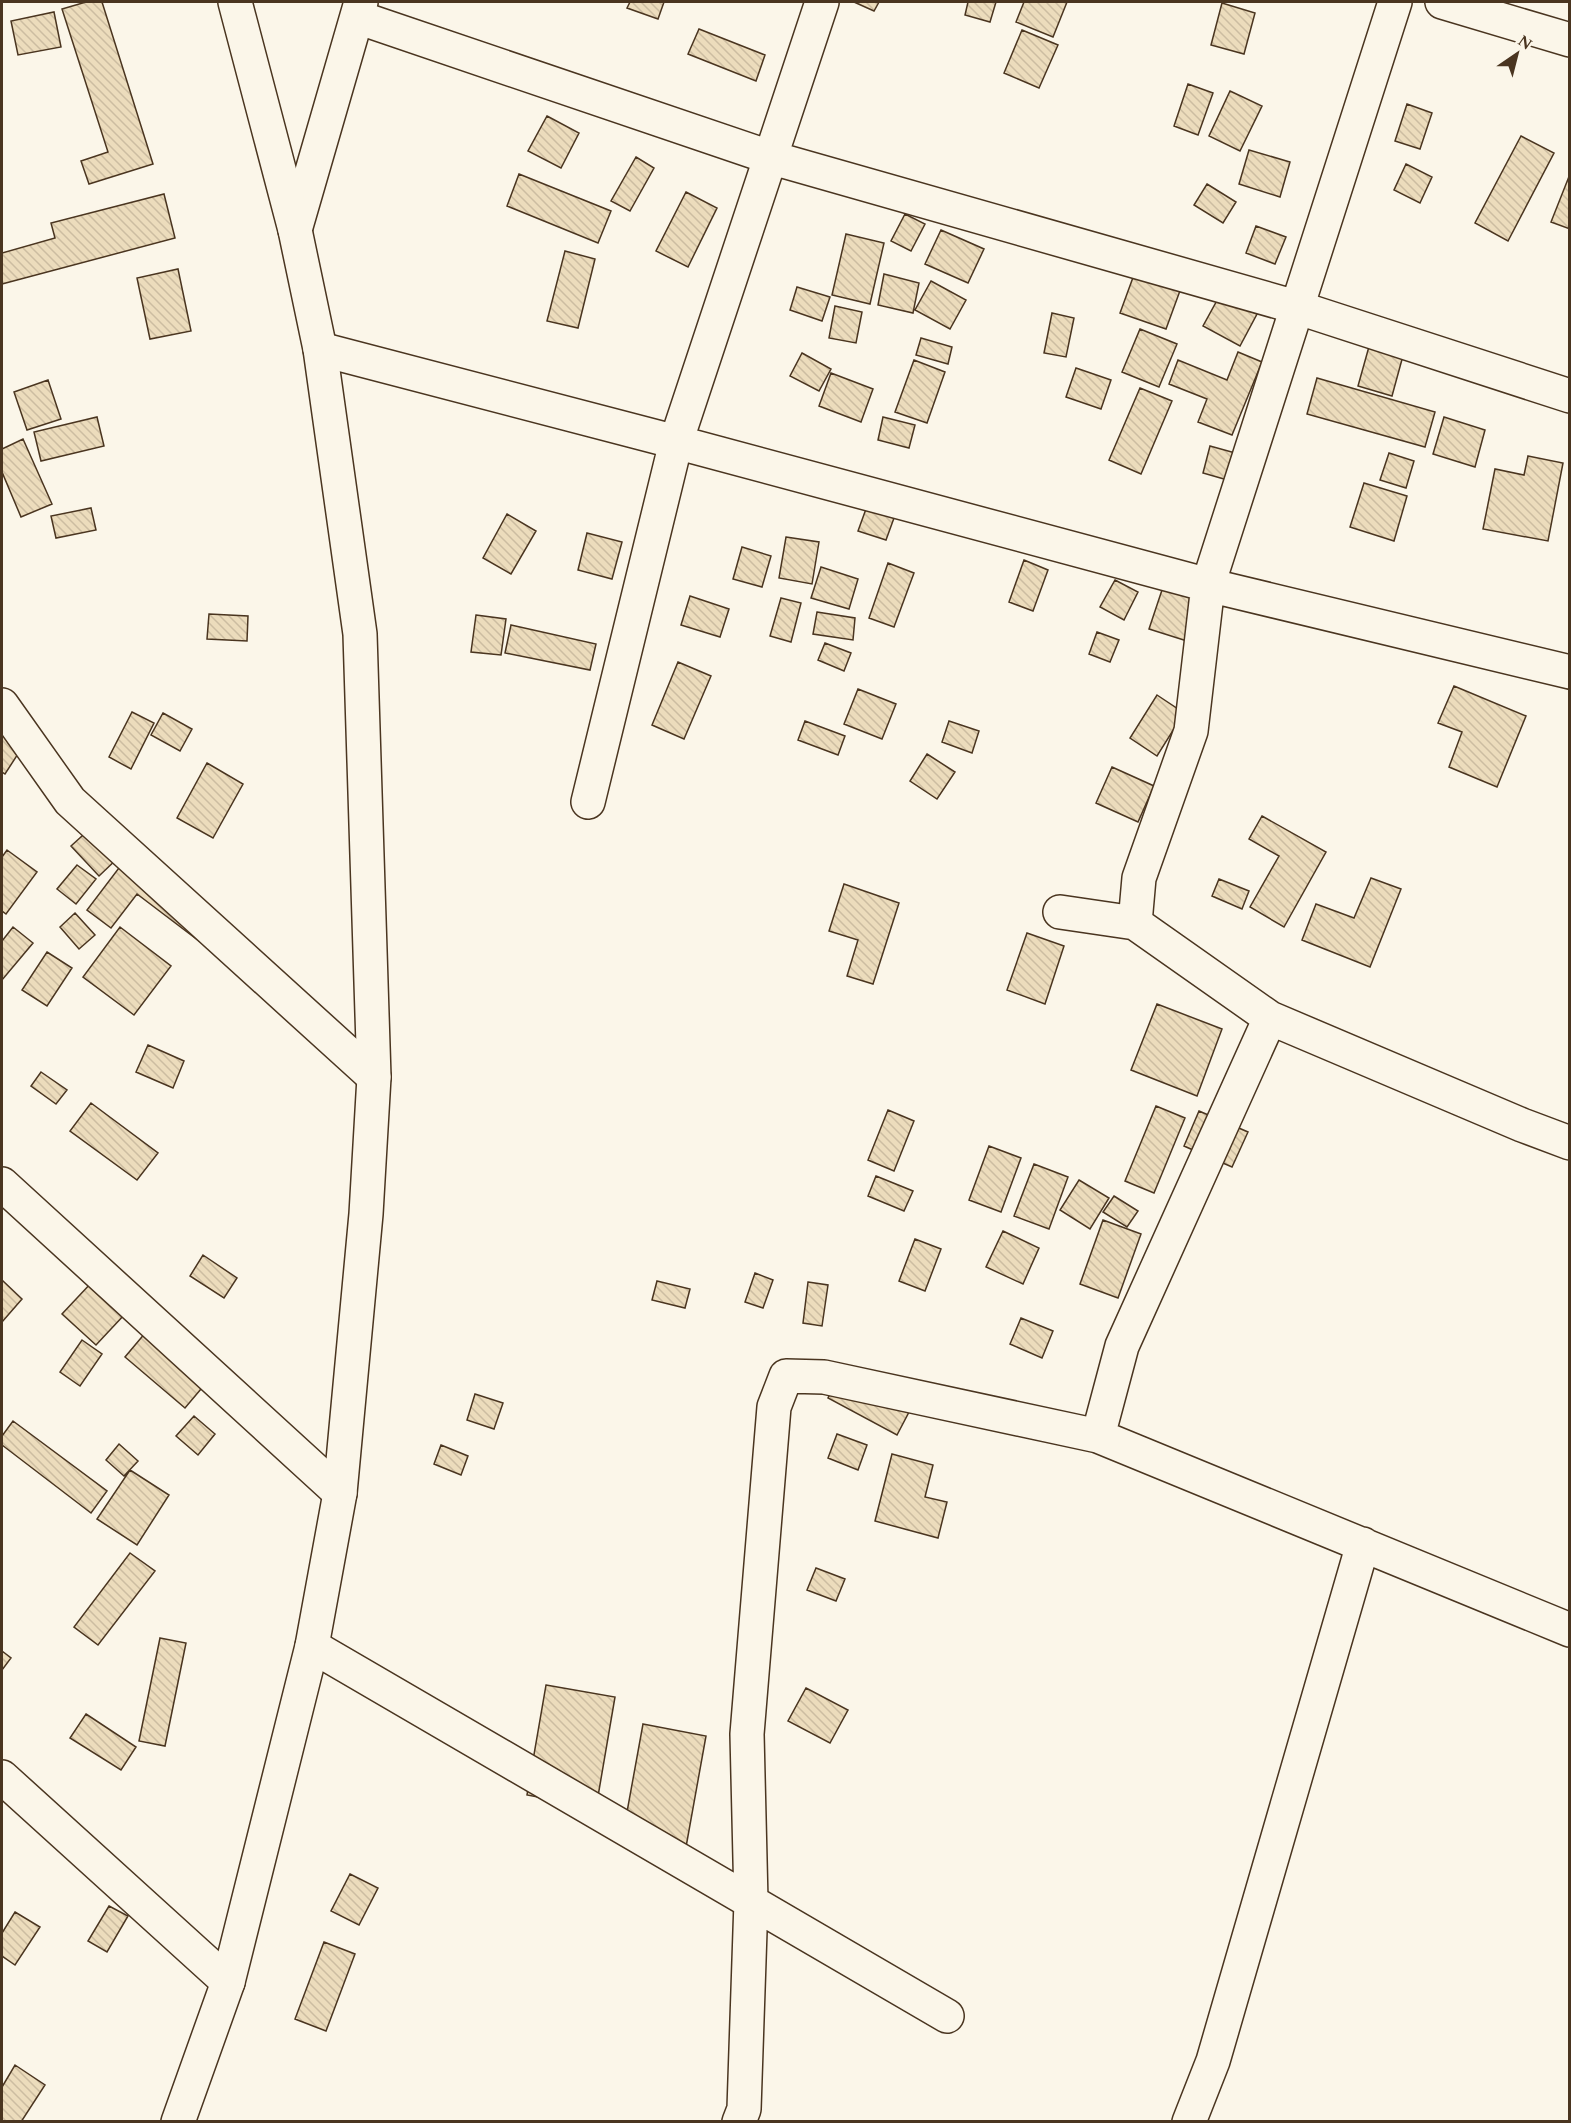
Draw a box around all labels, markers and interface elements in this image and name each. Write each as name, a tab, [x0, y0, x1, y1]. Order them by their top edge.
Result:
north arrow	[1487, 24, 1547, 84]
text: N	[1513, 29, 1537, 56]

